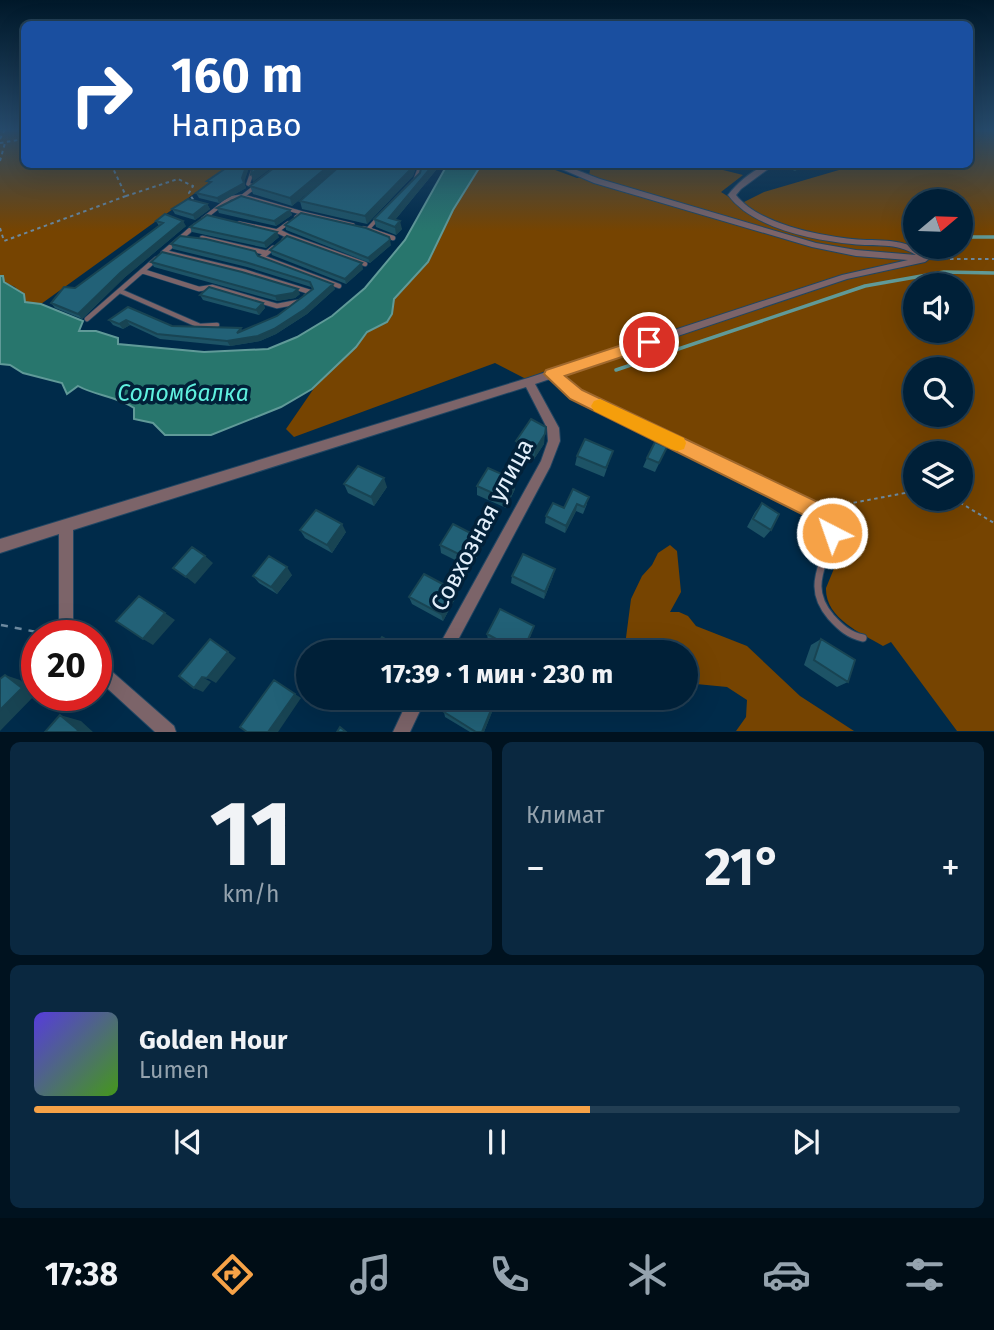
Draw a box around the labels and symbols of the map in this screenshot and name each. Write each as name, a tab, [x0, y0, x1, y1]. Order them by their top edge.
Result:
north arrow	[903, 189, 973, 259]
pin	[619, 312, 679, 372]
water label: Соломбалка	[117, 379, 249, 407]
street label: Совхозная улица	[425, 434, 539, 616]
position arrow	[795, 496, 869, 570]
speed limit sign: 20	[21, 620, 112, 711]

